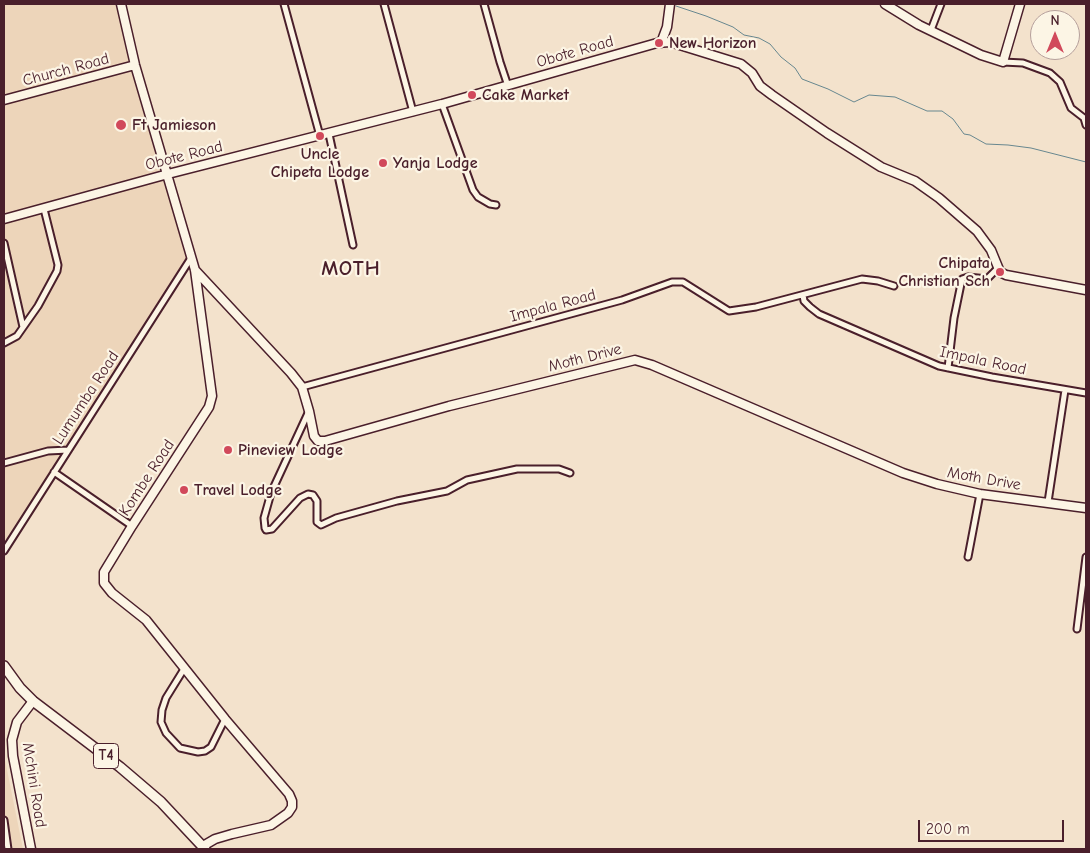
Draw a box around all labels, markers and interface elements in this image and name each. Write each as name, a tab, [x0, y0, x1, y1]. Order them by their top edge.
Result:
north arrow	[1030, 10, 1080, 60]
text: N	[1050, 12, 1060, 29]
street label: Obote Road	[534, 32, 616, 72]
place label: New Horizon	[669, 33, 756, 53]
marker: New Horizon	[653, 37, 665, 49]
street label: Church Road	[21, 49, 111, 91]
place label: Cake Market	[482, 85, 569, 105]
marker: Cake Market	[466, 89, 478, 101]
place label: Ft Jamieson	[132, 115, 216, 135]
marker: Ft Jamieson	[114, 118, 128, 132]
marker: Uncle Chipeta Lodge	[314, 130, 326, 142]
street label: Obote Road	[143, 137, 225, 175]
place label: Uncle Chipeta Lodge	[271, 144, 369, 182]
place label: Yanja Lodge	[393, 153, 478, 173]
marker: Yanja Lodge	[377, 157, 389, 169]
place label: Chipata Christian Sch	[898, 253, 990, 291]
district label: MOTH	[321, 256, 381, 282]
marker: Chipata Christian Sch	[994, 266, 1006, 278]
street label: Impala Road	[508, 285, 598, 327]
street label: Moth Drive	[546, 340, 624, 376]
street label: Impala Road	[938, 342, 1028, 380]
street label: Lumumba Road	[49, 348, 123, 448]
street label: Kombe Road	[115, 436, 179, 520]
place label: Pineview Lodge	[238, 440, 343, 460]
marker: Pineview Lodge	[222, 444, 234, 456]
street label: Moth Drive	[946, 463, 1022, 495]
place label: Travel Lodge	[194, 480, 282, 500]
marker: Travel Lodge	[178, 484, 190, 496]
street label: Mchini Road	[18, 741, 50, 829]
road number: T4	[94, 744, 118, 768]
scale bar	[920, 810, 1066, 842]
text: 200 m	[926, 820, 970, 838]

